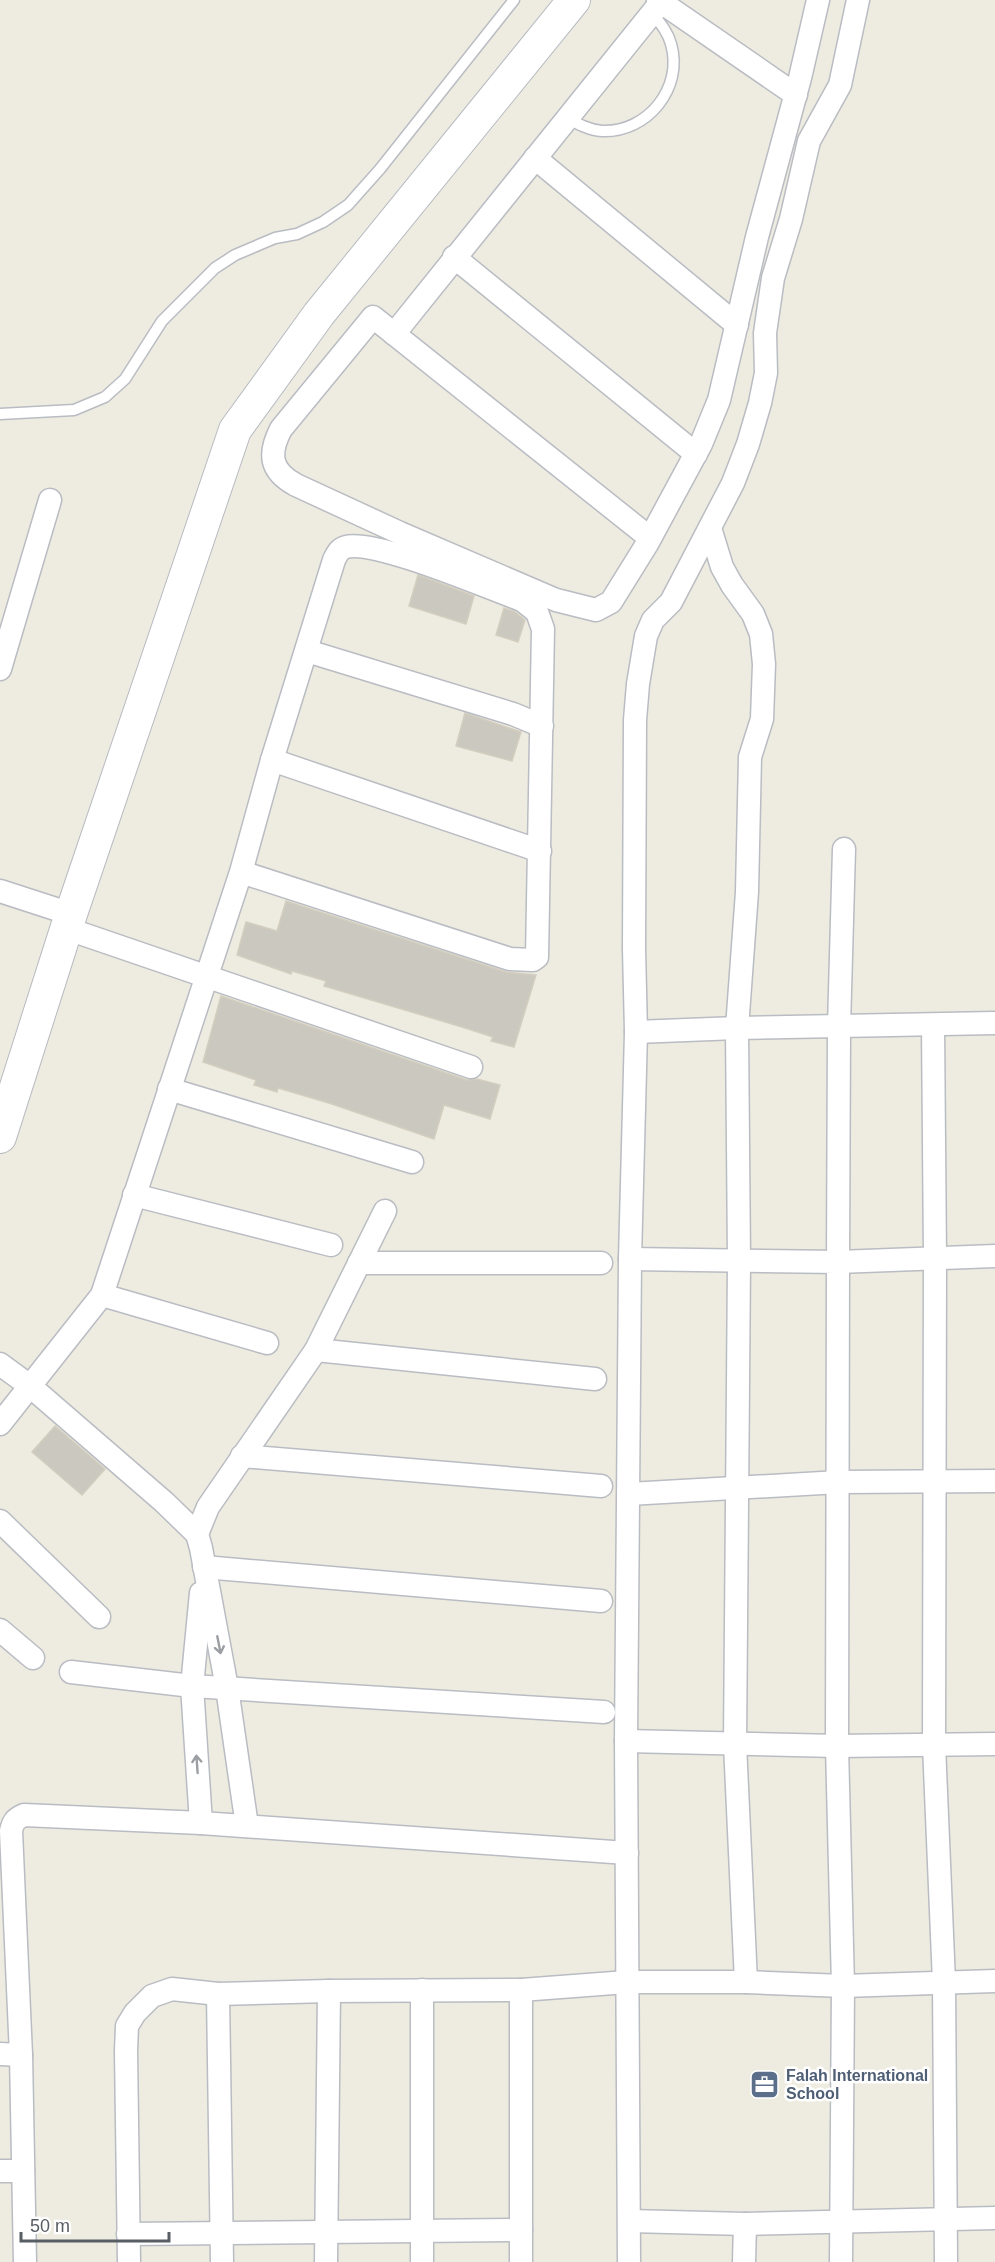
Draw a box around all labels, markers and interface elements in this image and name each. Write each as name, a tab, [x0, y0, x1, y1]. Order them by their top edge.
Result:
one-way arrow	[214, 1635, 225, 1655]
one-way arrow	[191, 1755, 202, 1775]
place label: Falah International School	[786, 2067, 928, 2102]
office icon: Falah International School	[749, 2068, 781, 2100]
scale bar	[21, 2205, 170, 2243]
text: 50 m	[30, 2216, 70, 2236]

